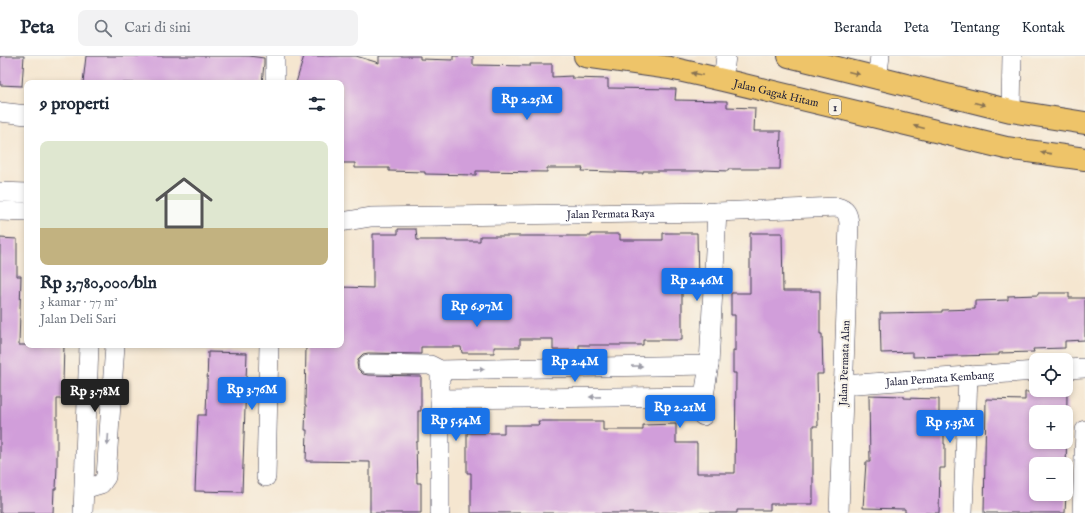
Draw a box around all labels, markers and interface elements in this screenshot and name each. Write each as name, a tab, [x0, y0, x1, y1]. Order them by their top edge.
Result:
search box	[78, 10, 358, 46]
text: Peta	[20, 16, 54, 40]
icon: search	[92, 17, 114, 39]
text: Cari di sini	[124, 18, 191, 37]
text: Beranda	[834, 19, 882, 37]
text: Peta	[904, 19, 929, 37]
text: Tentang	[951, 19, 1000, 37]
text: Kontak	[1022, 19, 1065, 37]
one-way arrow	[848, 70, 860, 76]
one-way arrow	[691, 71, 704, 77]
street label: Jalan Gagak Hitam	[730, 76, 820, 111]
pin: Rp 2.25M	[486, 87, 568, 121]
text: Rp 2.25M	[501, 91, 553, 108]
icon: filters	[306, 93, 328, 115]
text: 9 properti	[40, 94, 109, 115]
road number: 1	[829, 99, 841, 115]
one-way arrow	[974, 101, 986, 107]
one-way arrow	[913, 124, 925, 130]
one-way arrow	[1040, 150, 1052, 156]
icon: home	[148, 167, 220, 239]
street label: Jalan Permata Raya	[565, 207, 655, 222]
pin: Rp 2.46M	[656, 268, 738, 302]
text: Rp 2.46M	[671, 272, 723, 289]
text: Rp 3,780,000/bln	[40, 273, 157, 294]
text: 3 kamar · 77 m²	[40, 294, 118, 311]
pin: Rp 6.97M	[436, 294, 518, 328]
text: Rp 6.97M	[451, 298, 503, 315]
text: Jalan Deli Sari	[40, 311, 116, 328]
street label: Jalan Permata Alan	[836, 320, 853, 408]
pin: Rp 2.4M	[538, 349, 612, 383]
text: Rp 2.4M	[551, 353, 599, 370]
map controls	[1029, 353, 1073, 501]
button: locate	[1029, 353, 1073, 397]
one-way arrow	[631, 363, 643, 370]
one-way arrow	[473, 366, 486, 372]
street label: Jalan Permata Kembang	[883, 368, 995, 390]
pin: Rp 3.76M	[211, 377, 293, 411]
pin: Rp 3.78M	[54, 379, 136, 413]
text: Rp 3.76M	[227, 381, 277, 398]
text: Rp 3.78M	[70, 383, 120, 400]
one-way arrow	[588, 394, 601, 400]
pin: Rp 2.21M	[639, 395, 721, 429]
text: Rp 2.21M	[654, 399, 706, 416]
button: +	[1029, 405, 1073, 449]
pin: Rp 5.54M	[415, 408, 497, 442]
pin: Rp 5.35M	[909, 410, 991, 444]
text: Rp 5.54M	[431, 412, 481, 429]
text: Rp 5.35M	[926, 414, 975, 431]
one-way arrow	[105, 434, 112, 446]
button: −	[1029, 457, 1073, 501]

